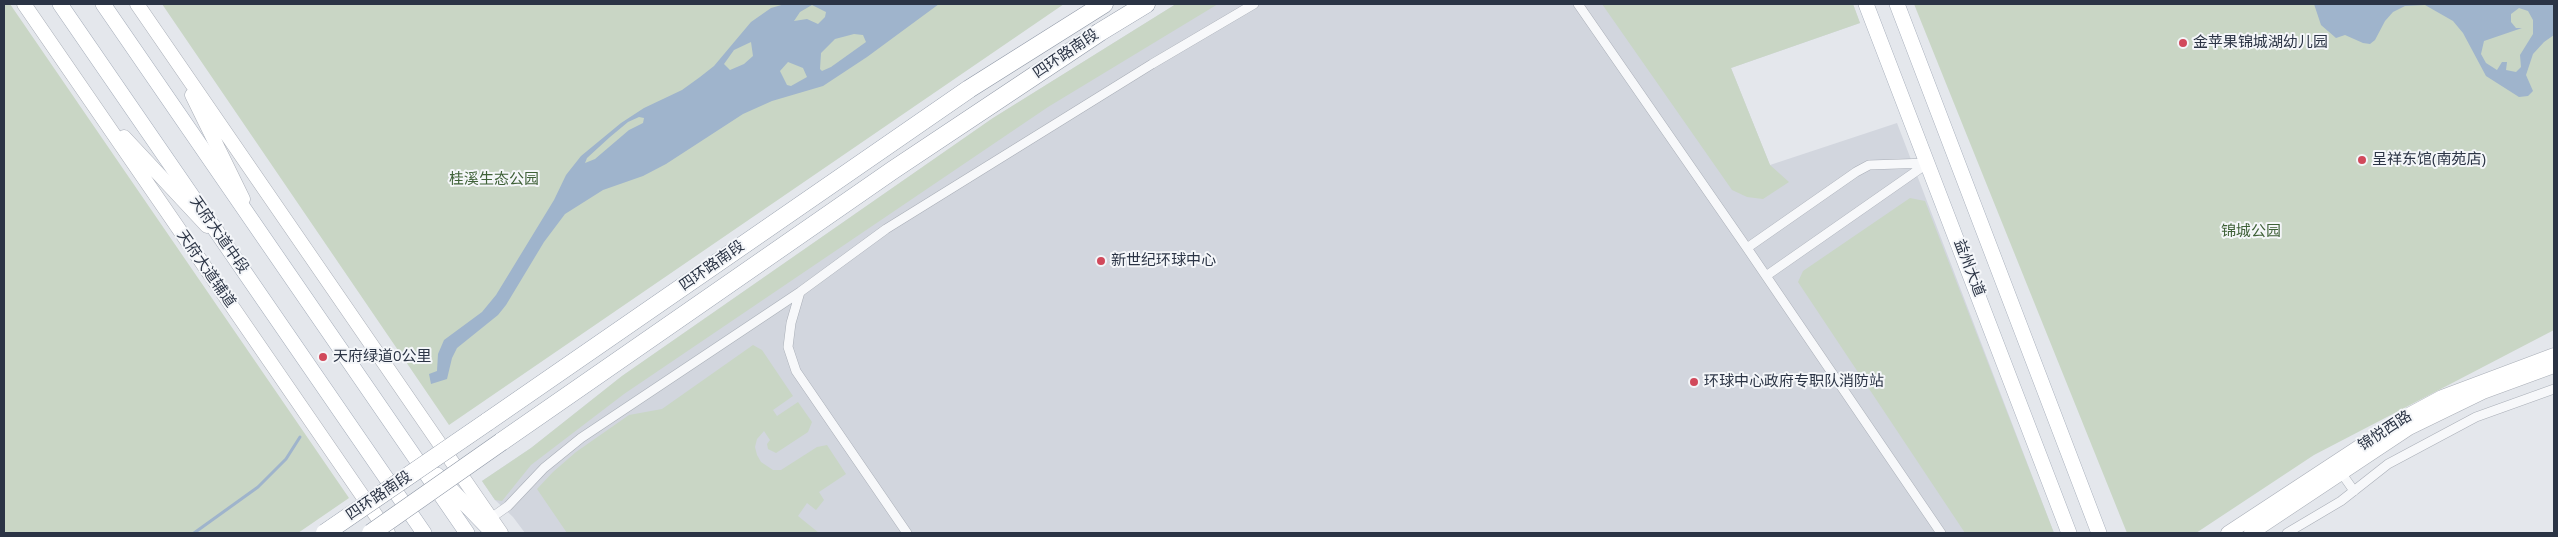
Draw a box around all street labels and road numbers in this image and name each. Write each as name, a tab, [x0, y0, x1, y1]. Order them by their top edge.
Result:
street label: 四环路南段	[1030, 26, 1102, 82]
street label: 天府大道中段	[186, 193, 252, 277]
street label: 天府大道辅道	[173, 227, 239, 311]
street label: 四环路南段	[676, 237, 748, 295]
street label: 益州大道	[1950, 237, 1988, 299]
street label: 锦悦西路	[2355, 407, 2415, 455]
street label: 四环路南段	[343, 468, 415, 524]

